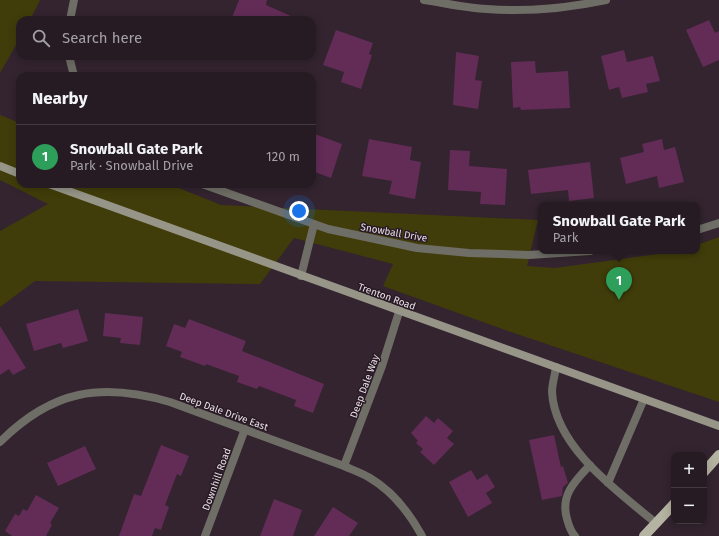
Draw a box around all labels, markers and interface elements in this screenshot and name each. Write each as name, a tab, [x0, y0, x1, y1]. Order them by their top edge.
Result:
search box	[16, 16, 316, 60]
icon: search	[30, 27, 52, 49]
text: Search here	[62, 29, 142, 47]
text: Nearby	[32, 88, 87, 109]
text: Snowball Gate Park	[70, 140, 203, 158]
text: 1	[42, 149, 48, 164]
text: 120 m	[266, 149, 300, 164]
text: Park · Snowball Drive	[70, 158, 193, 173]
your location	[289, 201, 309, 221]
popup	[538, 202, 700, 254]
text: Snowball Gate Park	[553, 212, 685, 230]
street label: Snowball Drive	[360, 221, 428, 245]
text: Park	[553, 230, 578, 245]
pin: 1	[606, 267, 632, 300]
street label: Trenton Road	[356, 281, 417, 313]
street label: Deep Dale Way	[348, 353, 382, 420]
street label: Deep Dale Drive East	[178, 390, 270, 434]
street label: Downhill Road	[200, 446, 234, 512]
map controls	[671, 452, 707, 524]
button: +	[671, 452, 707, 488]
button: −	[671, 488, 707, 524]

